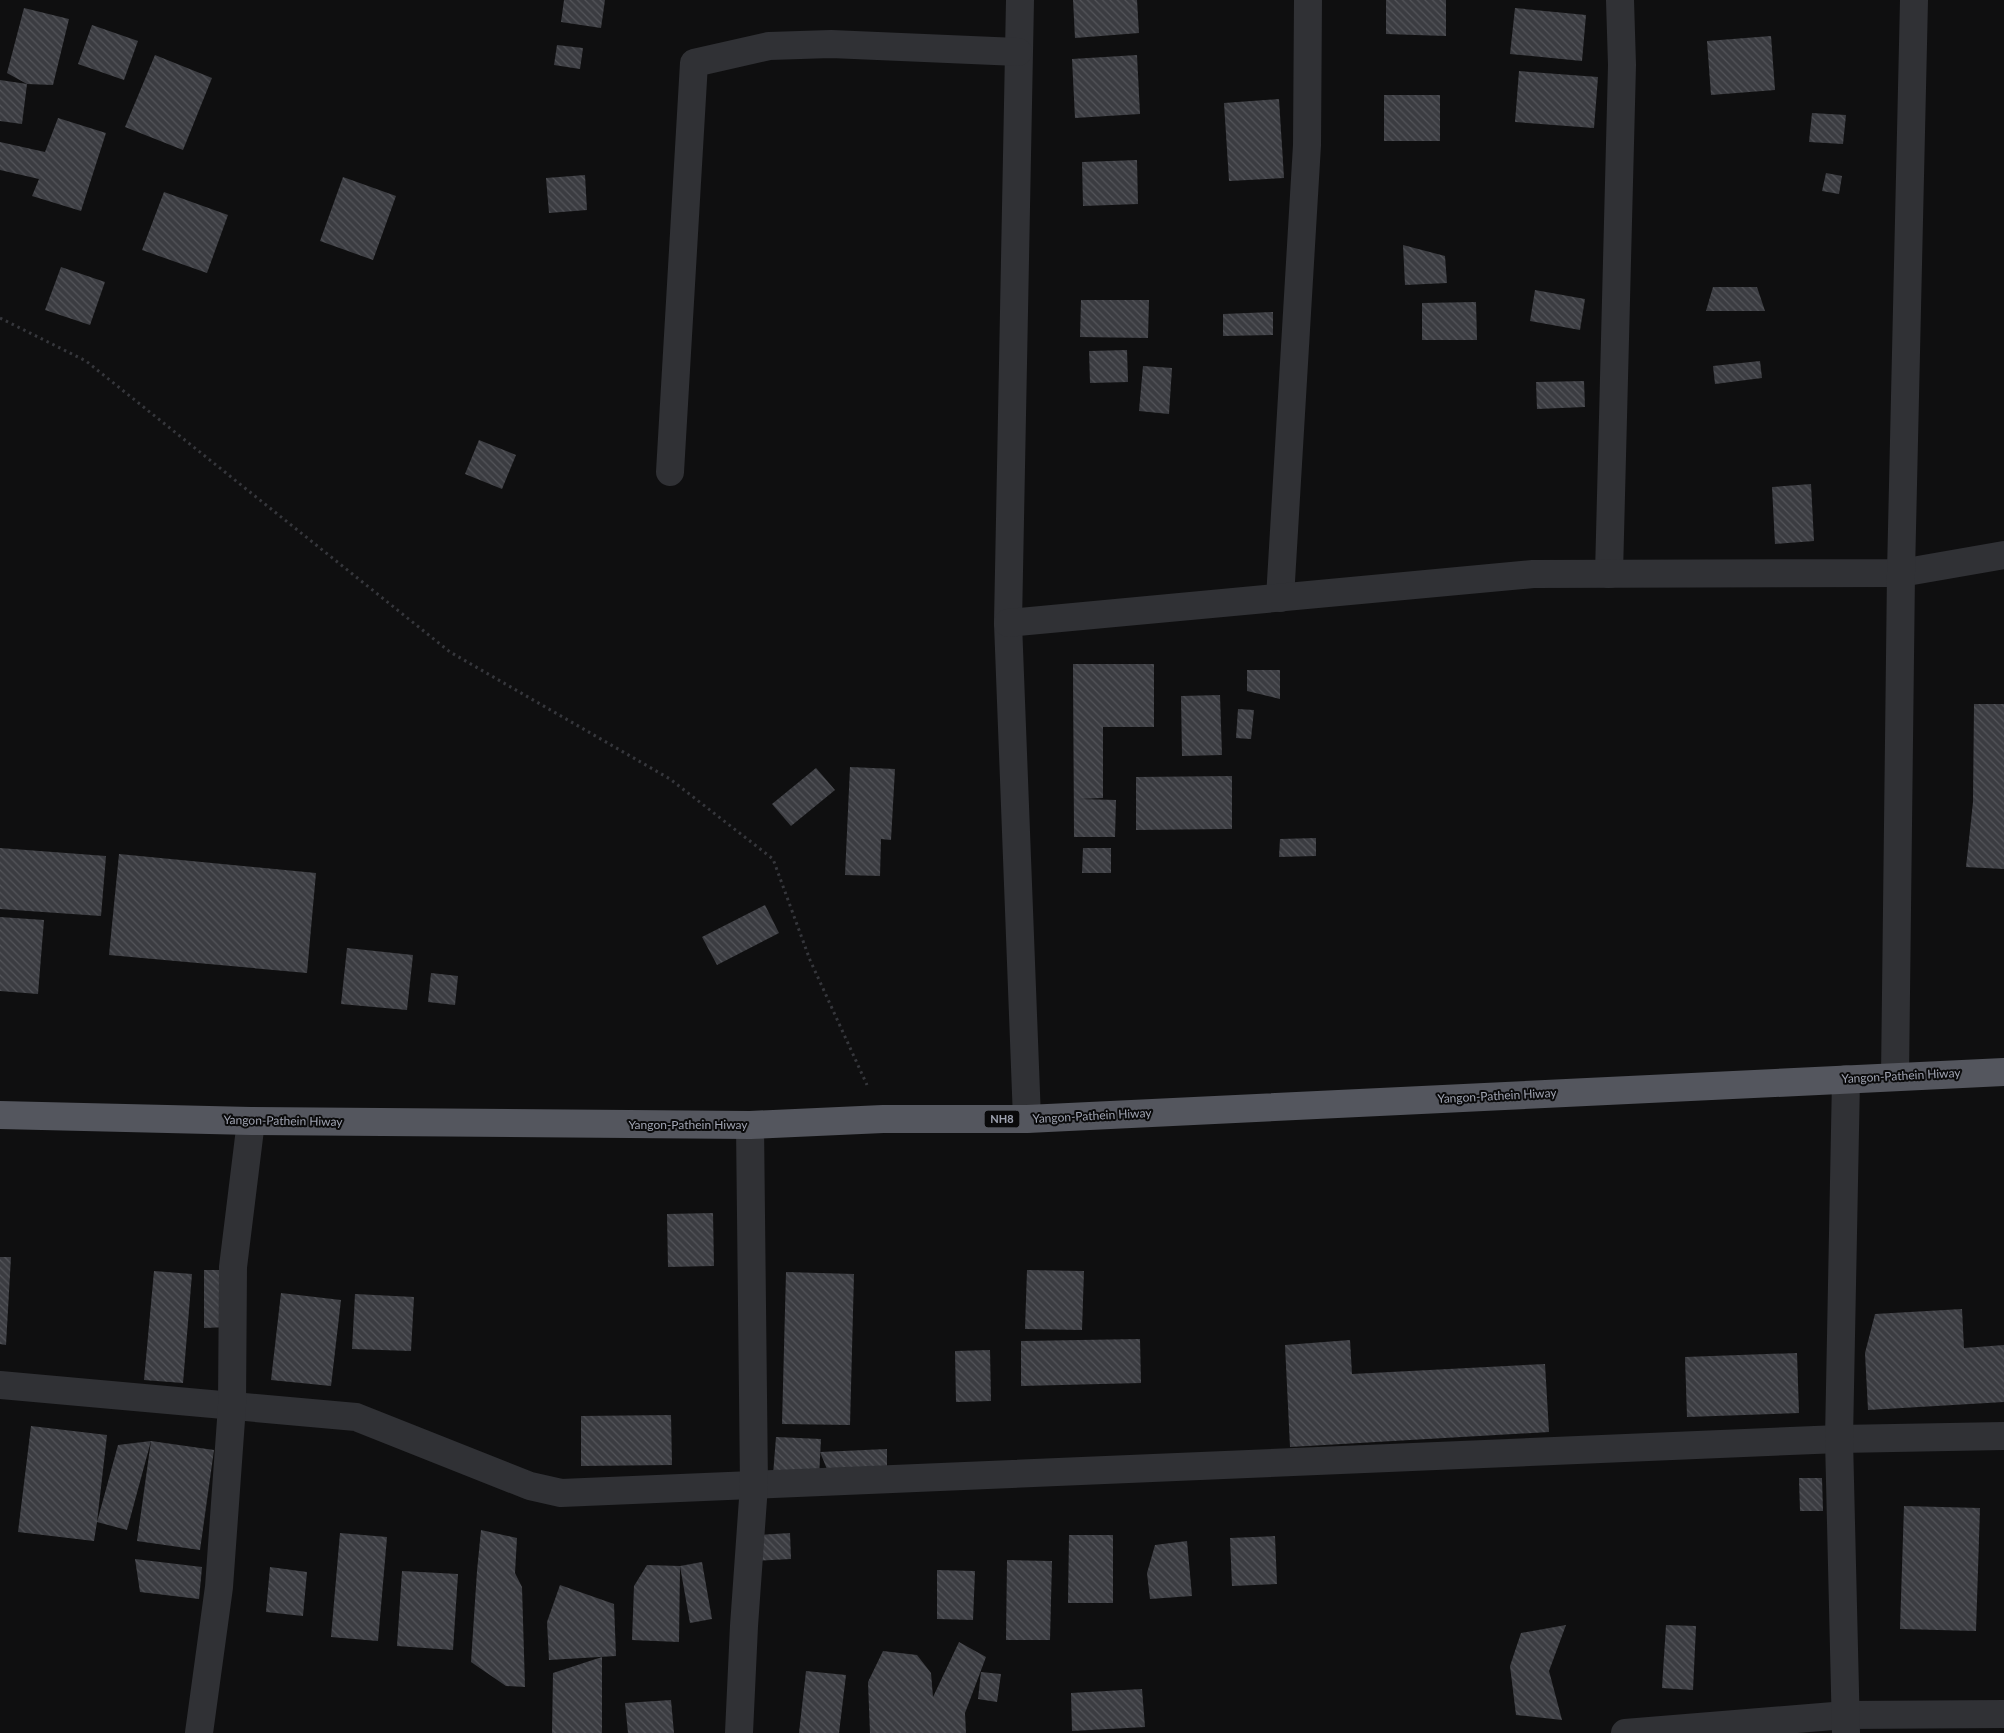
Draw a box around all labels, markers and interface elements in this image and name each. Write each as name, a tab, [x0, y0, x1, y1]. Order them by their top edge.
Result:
street label: Yangon-Pathein Hiway	[1841, 1065, 1962, 1086]
street label: Yangon-Pathein Hiway	[1437, 1085, 1558, 1106]
street label: Yangon-Pathein Hiway	[1032, 1105, 1153, 1126]
road number: NH8	[984, 1110, 1020, 1128]
street label: Yangon-Pathein Hiway	[223, 1112, 343, 1129]
street label: Yangon-Pathein Hiway	[628, 1117, 748, 1132]

